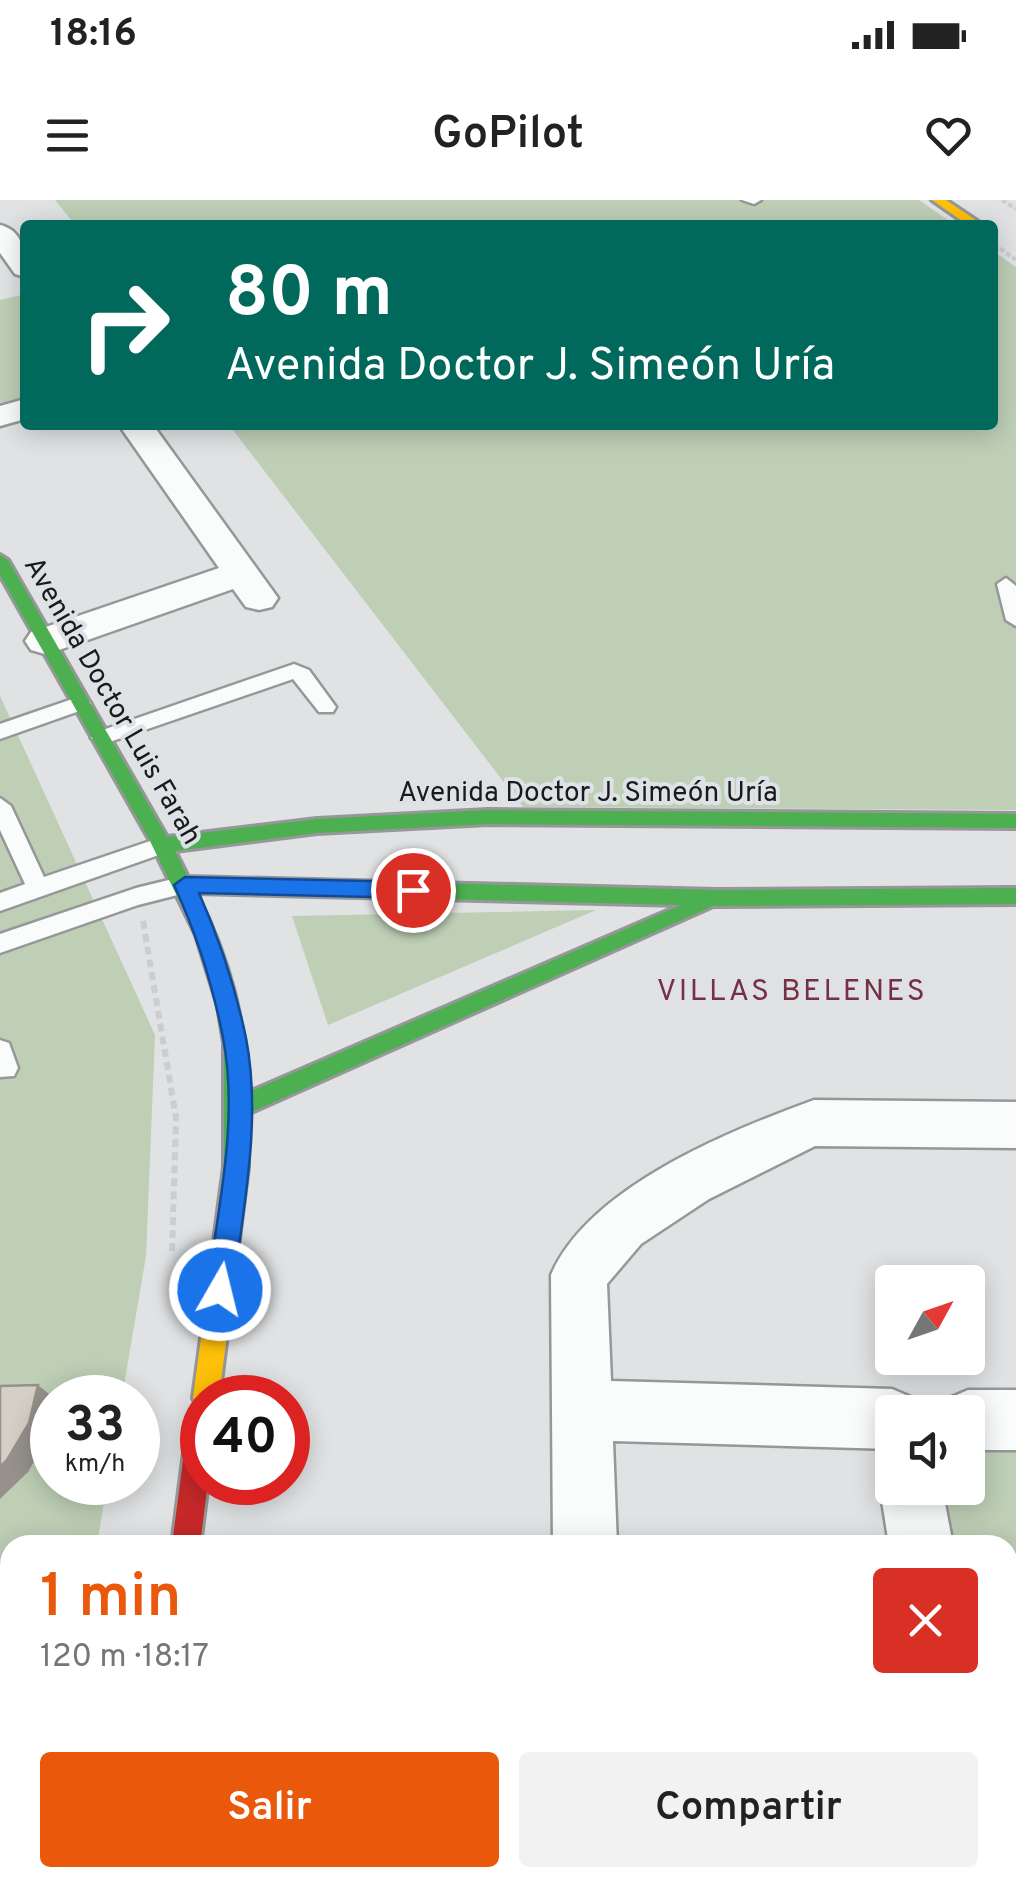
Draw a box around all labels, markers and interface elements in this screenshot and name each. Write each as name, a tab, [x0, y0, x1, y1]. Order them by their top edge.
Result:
text: 18:16	[50, 11, 137, 60]
text: GoPilot	[432, 107, 584, 164]
icon: menu	[40, 108, 95, 163]
icon: heart	[921, 108, 976, 163]
text: 80 m	[225, 252, 393, 341]
icon: right	[60, 260, 190, 390]
text: Avenida Doctor J. Simeón Uría	[225, 339, 835, 396]
street label: Avenida Doctor Luis Farah	[14, 551, 209, 852]
street label: Avenida Doctor J. Simeón Uría	[398, 776, 778, 812]
pin	[371, 848, 456, 933]
icon: arrive	[386, 863, 441, 918]
district label: VILLAS BELENES	[657, 974, 927, 1011]
position arrow	[168, 1238, 272, 1342]
north arrow	[875, 1265, 985, 1375]
map controls	[875, 1265, 985, 1505]
speed limit sign: 40	[180, 1375, 310, 1505]
button: sound	[875, 1395, 985, 1505]
text: 33	[65, 1396, 125, 1459]
text: km/h	[65, 1449, 125, 1481]
text: 1 min	[40, 1562, 181, 1638]
button: close	[873, 1568, 978, 1673]
text: 120 m · 18:17	[40, 1638, 209, 1678]
button: Salir	[40, 1752, 499, 1867]
button: Compartir	[519, 1752, 978, 1867]

